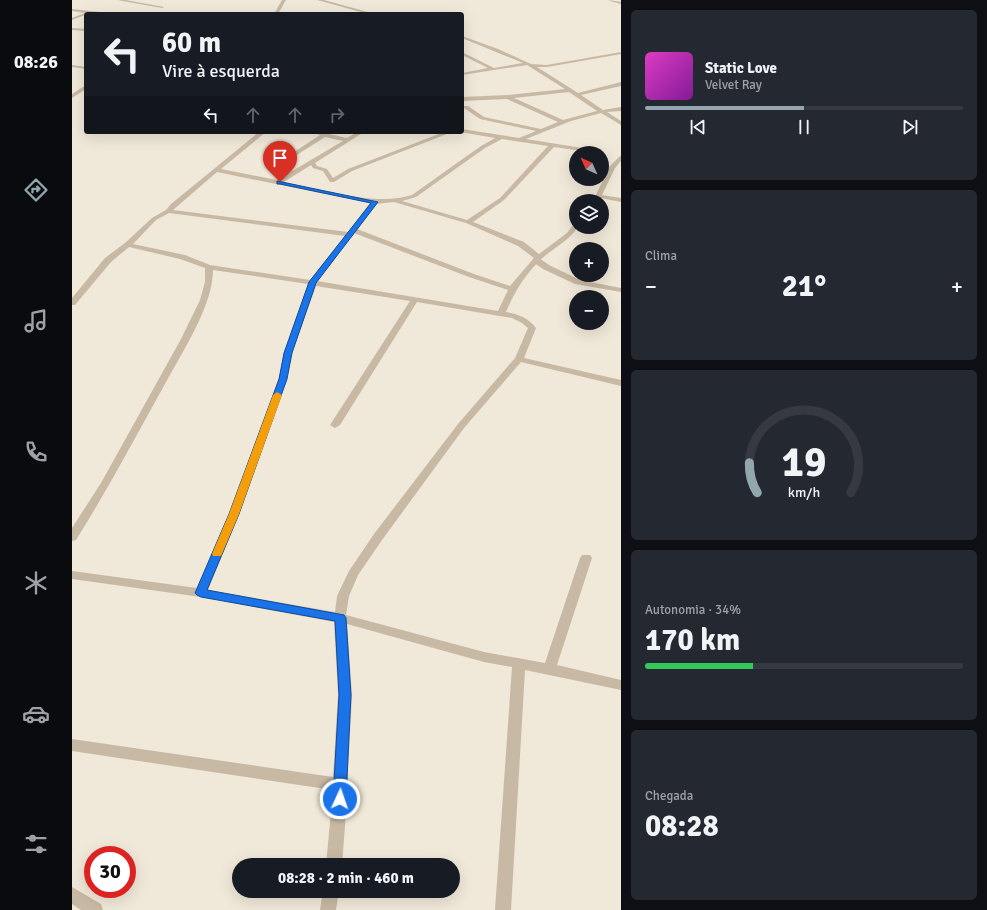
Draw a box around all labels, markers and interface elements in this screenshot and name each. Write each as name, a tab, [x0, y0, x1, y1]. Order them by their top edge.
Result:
text: 60 m	[162, 26, 221, 60]
icon: left	[96, 28, 148, 80]
text: 08:26	[14, 51, 58, 73]
text: Static Love	[705, 59, 777, 77]
text: Vire à esquerda	[162, 60, 280, 82]
text: Velvet Ray	[705, 77, 762, 93]
icon: left	[200, 104, 222, 126]
icon: ahead	[242, 104, 264, 126]
icon: ahead	[284, 104, 306, 126]
icon: right	[326, 104, 348, 126]
icon: previous	[687, 116, 709, 138]
icon: pause	[793, 116, 815, 138]
icon: next	[899, 116, 921, 138]
pin	[263, 141, 297, 182]
north arrow	[569, 146, 609, 186]
map controls	[569, 146, 609, 330]
icon: arrive	[269, 147, 291, 169]
icon: directions	[22, 176, 50, 204]
button: layers	[569, 194, 609, 234]
button: +	[569, 242, 609, 282]
text: Clima	[645, 248, 677, 264]
text: 21°	[782, 268, 826, 305]
text: −	[645, 273, 657, 300]
text: +	[951, 273, 963, 300]
button: −	[569, 290, 609, 330]
icon: music	[22, 307, 50, 335]
text: 19	[782, 437, 826, 488]
icon: phone	[22, 438, 50, 466]
text: km/h	[788, 484, 820, 501]
icon: climate	[22, 569, 50, 597]
text: Autonomia · 34%	[645, 602, 741, 618]
text: 170 km	[645, 622, 740, 659]
icon: car	[22, 700, 50, 728]
position arrow	[319, 778, 361, 820]
text: Chegada	[645, 788, 693, 804]
text: 08:28	[645, 808, 719, 845]
icon: filters	[22, 830, 50, 858]
speed limit sign: 30	[84, 846, 136, 898]
text: 08:28 · 2 min · 460 m	[278, 869, 414, 887]

